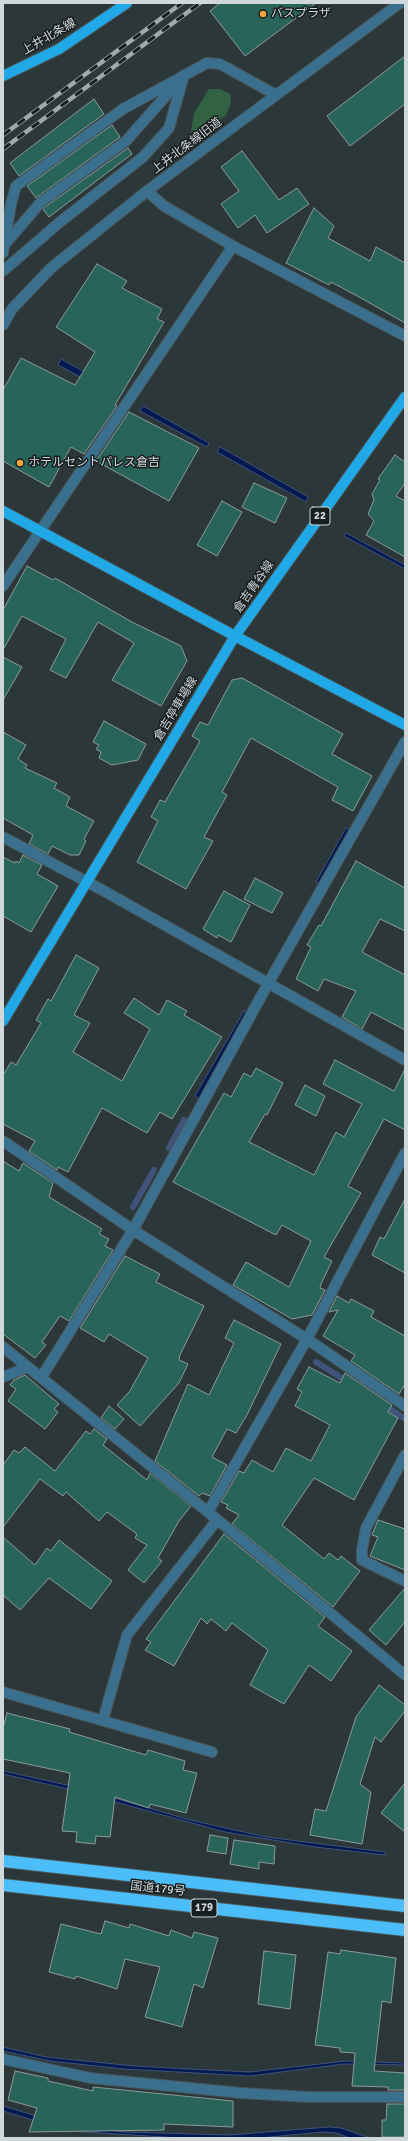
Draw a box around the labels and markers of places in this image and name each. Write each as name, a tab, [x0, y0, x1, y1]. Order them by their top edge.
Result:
place label: バスプラザ	[271, 7, 331, 21]
marker: バスプラザ	[258, 9, 268, 19]
place label: ホテルセントパレス倉吉	[28, 456, 160, 470]
marker: ホテルセントパレス倉吉	[15, 458, 25, 468]

